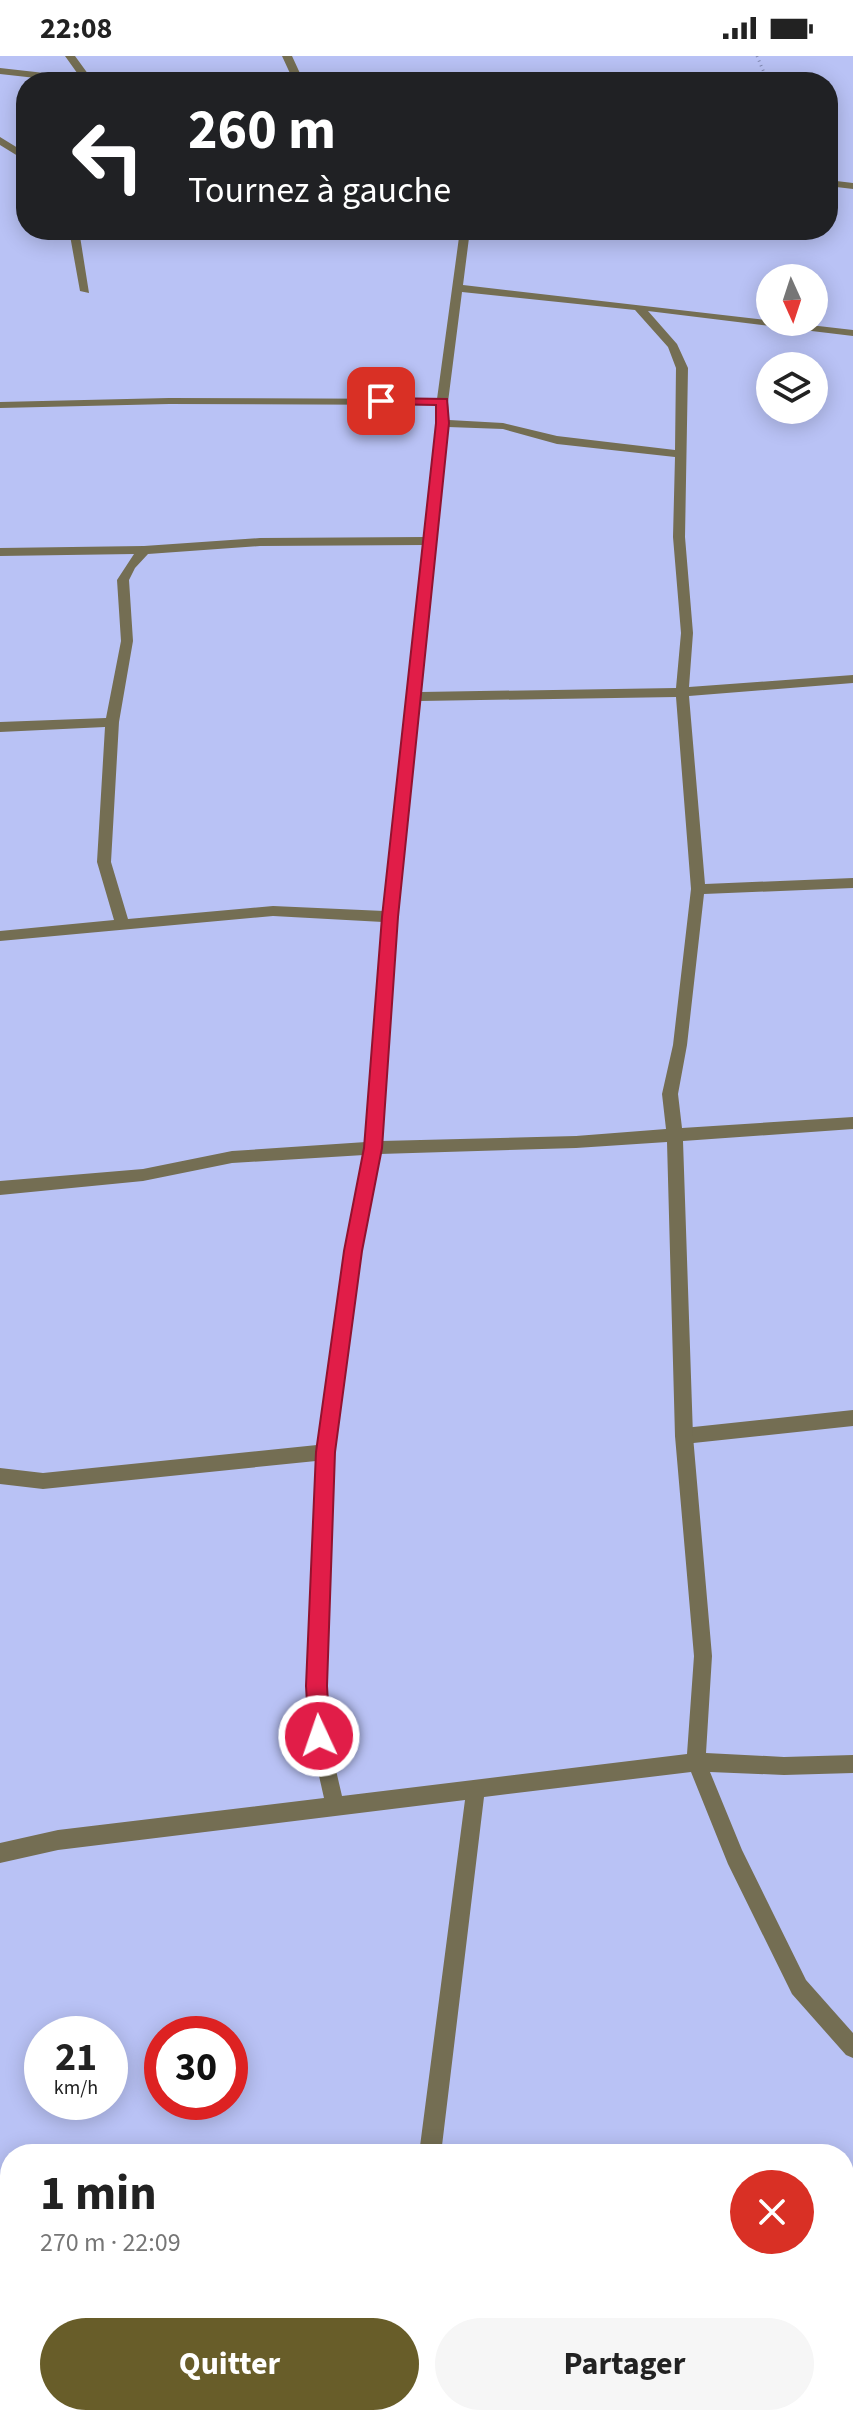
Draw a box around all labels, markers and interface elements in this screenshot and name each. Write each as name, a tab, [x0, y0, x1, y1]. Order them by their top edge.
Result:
text: 22:08	[40, 7, 112, 50]
text: 260 m	[188, 91, 336, 170]
icon: left	[56, 104, 160, 208]
text: Tournez à gauche	[188, 165, 451, 216]
north arrow	[756, 264, 828, 336]
map controls	[756, 264, 828, 424]
button: layers	[756, 352, 828, 424]
pin	[347, 367, 415, 435]
icon: arrive	[359, 379, 403, 423]
position arrow	[277, 1694, 361, 1778]
speed limit sign: 30	[144, 2016, 248, 2120]
text: 21	[55, 2029, 97, 2086]
text: km/h	[54, 2074, 98, 2102]
text: 1 min	[40, 2160, 157, 2228]
button: close	[730, 2170, 814, 2254]
text: 270 m · 22:09	[40, 2224, 181, 2261]
button: Quitter	[40, 2318, 419, 2410]
button: Partager	[435, 2318, 814, 2410]

